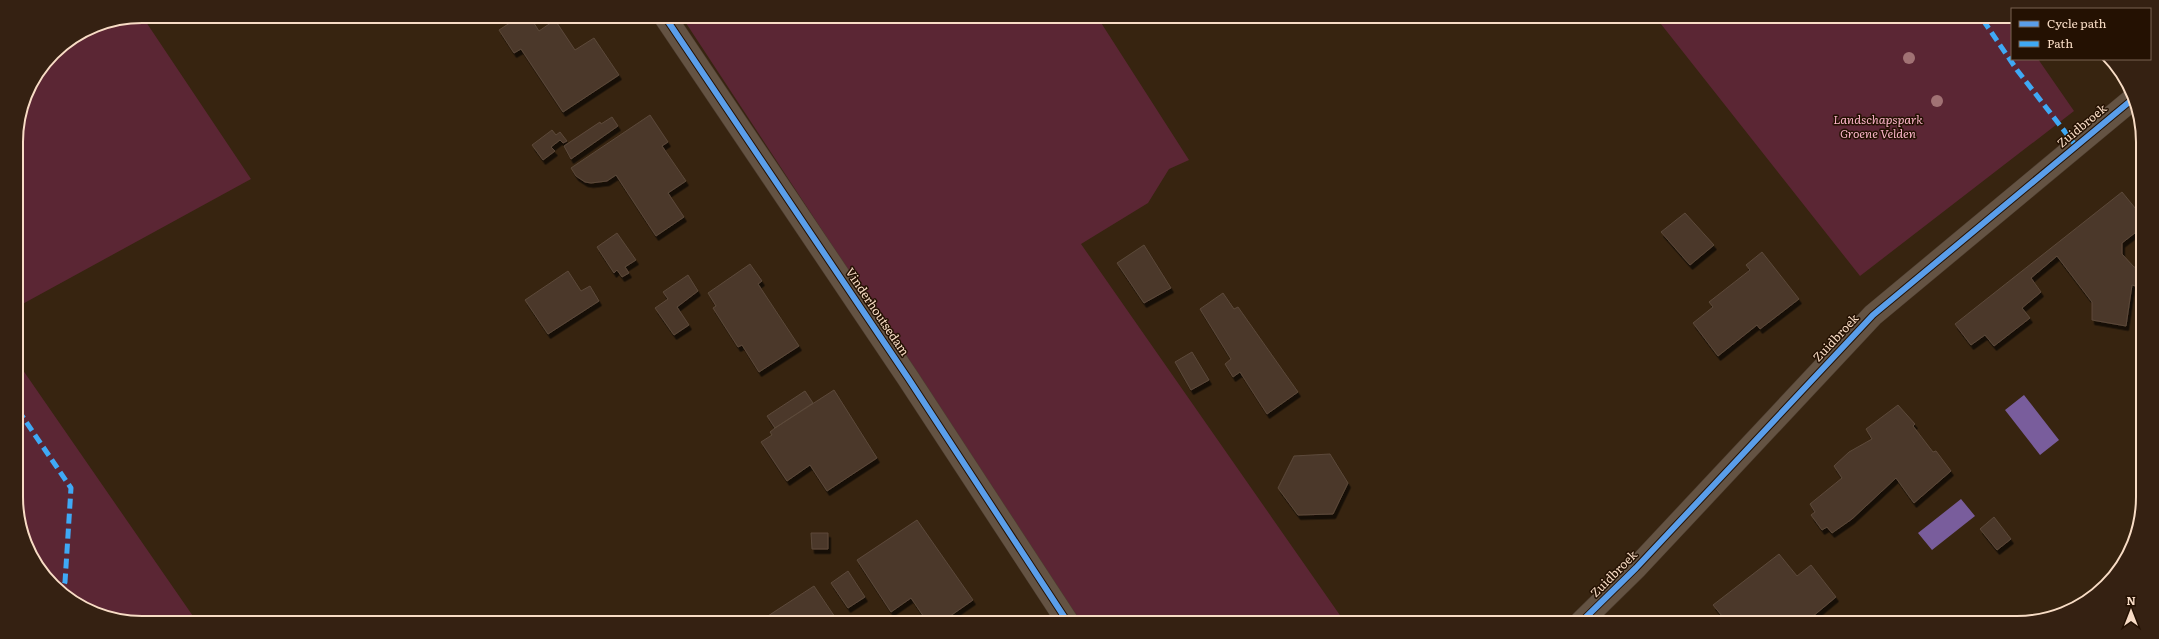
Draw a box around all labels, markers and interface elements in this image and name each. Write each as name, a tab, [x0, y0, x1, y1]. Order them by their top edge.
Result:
legend	[2011, 8, 2151, 60]
text: Cycle path	[2047, 14, 2107, 32]
text: Path	[2047, 34, 2073, 52]
street label: Zuidbroek	[2053, 99, 2111, 151]
park label: Landschapspark Groene Velden	[1833, 110, 1923, 142]
street label: Vinderhoutsedam	[842, 264, 914, 359]
street label: Zuidbroek	[1808, 309, 1863, 365]
street label: Zuidbroek	[1586, 545, 1641, 601]
north arrow	[2111, 591, 2151, 631]
text: N	[2126, 592, 2136, 608]

